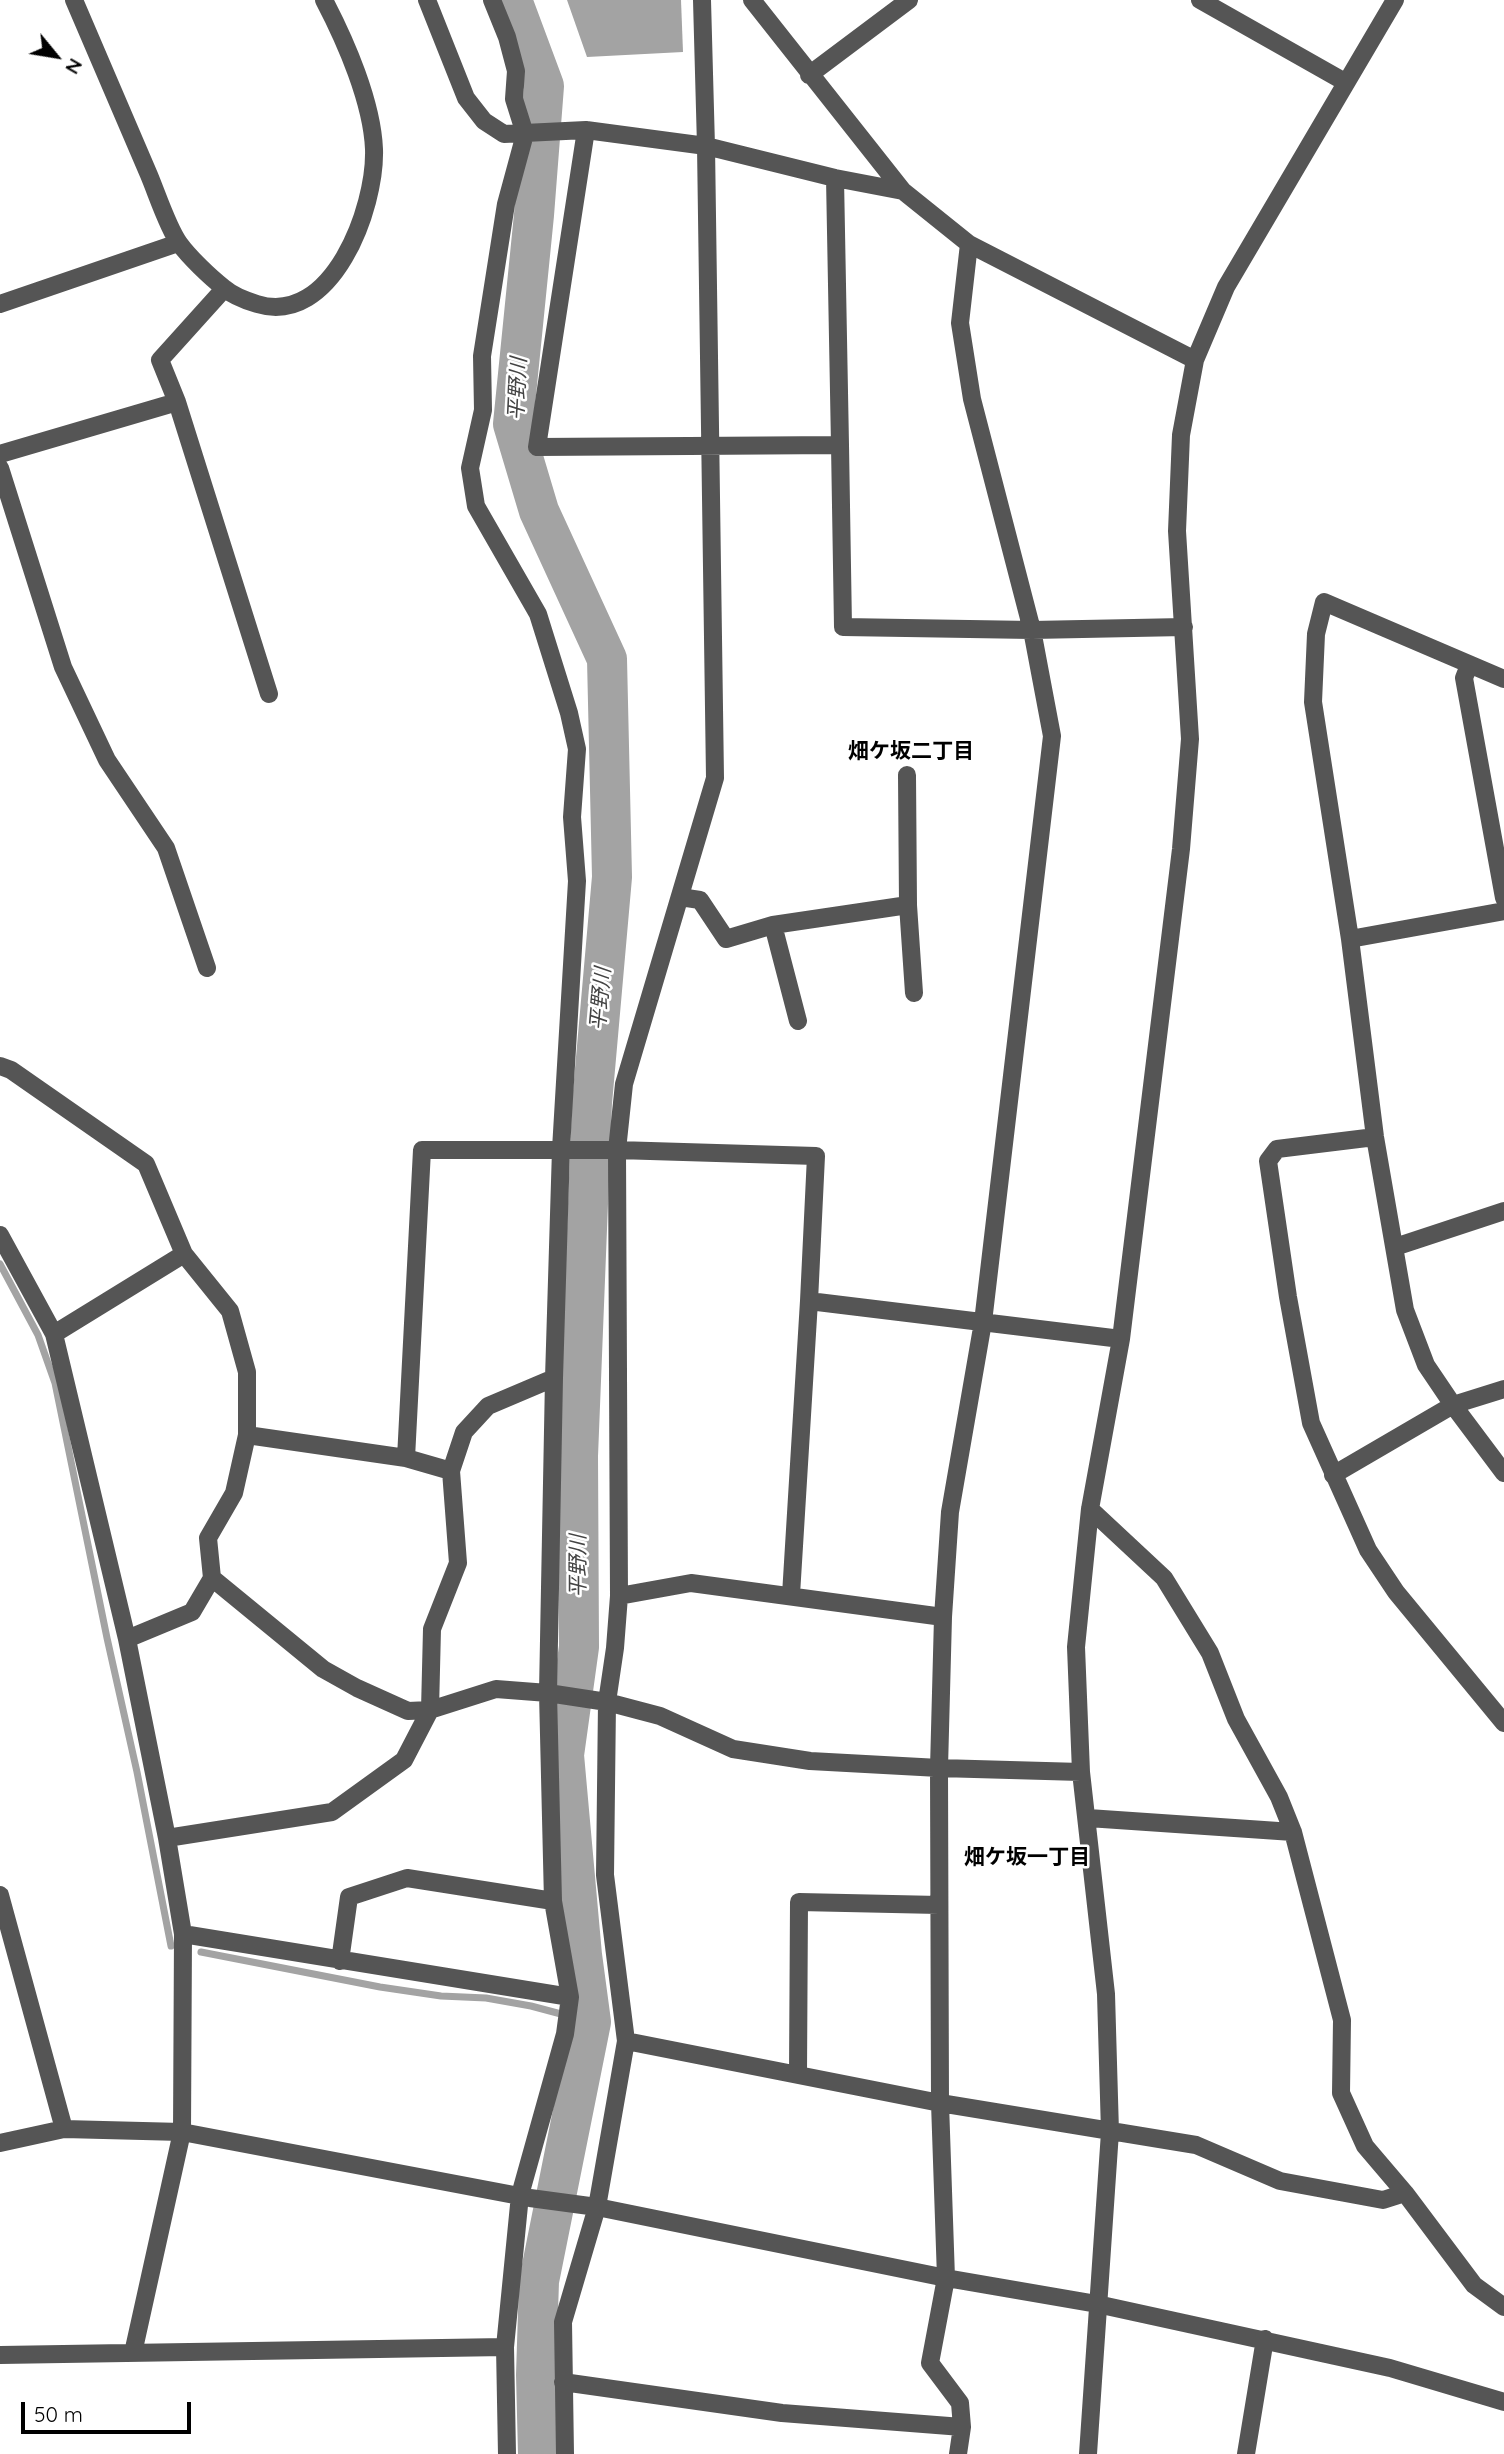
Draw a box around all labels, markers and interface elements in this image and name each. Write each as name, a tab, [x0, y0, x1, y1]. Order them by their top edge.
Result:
north arrow	[21, 21, 91, 91]
text: N	[60, 54, 88, 79]
water label: 平野川	[504, 357, 532, 421]
district label: 畑ケ坂二丁目	[848, 739, 974, 765]
water label: 平野川	[586, 967, 616, 1031]
water label: 平野川	[566, 1535, 592, 1597]
district label: 畑ケ坂一丁目	[964, 1845, 1090, 1871]
scale bar	[24, 2388, 194, 2432]
text: 50 m	[34, 2401, 83, 2427]

